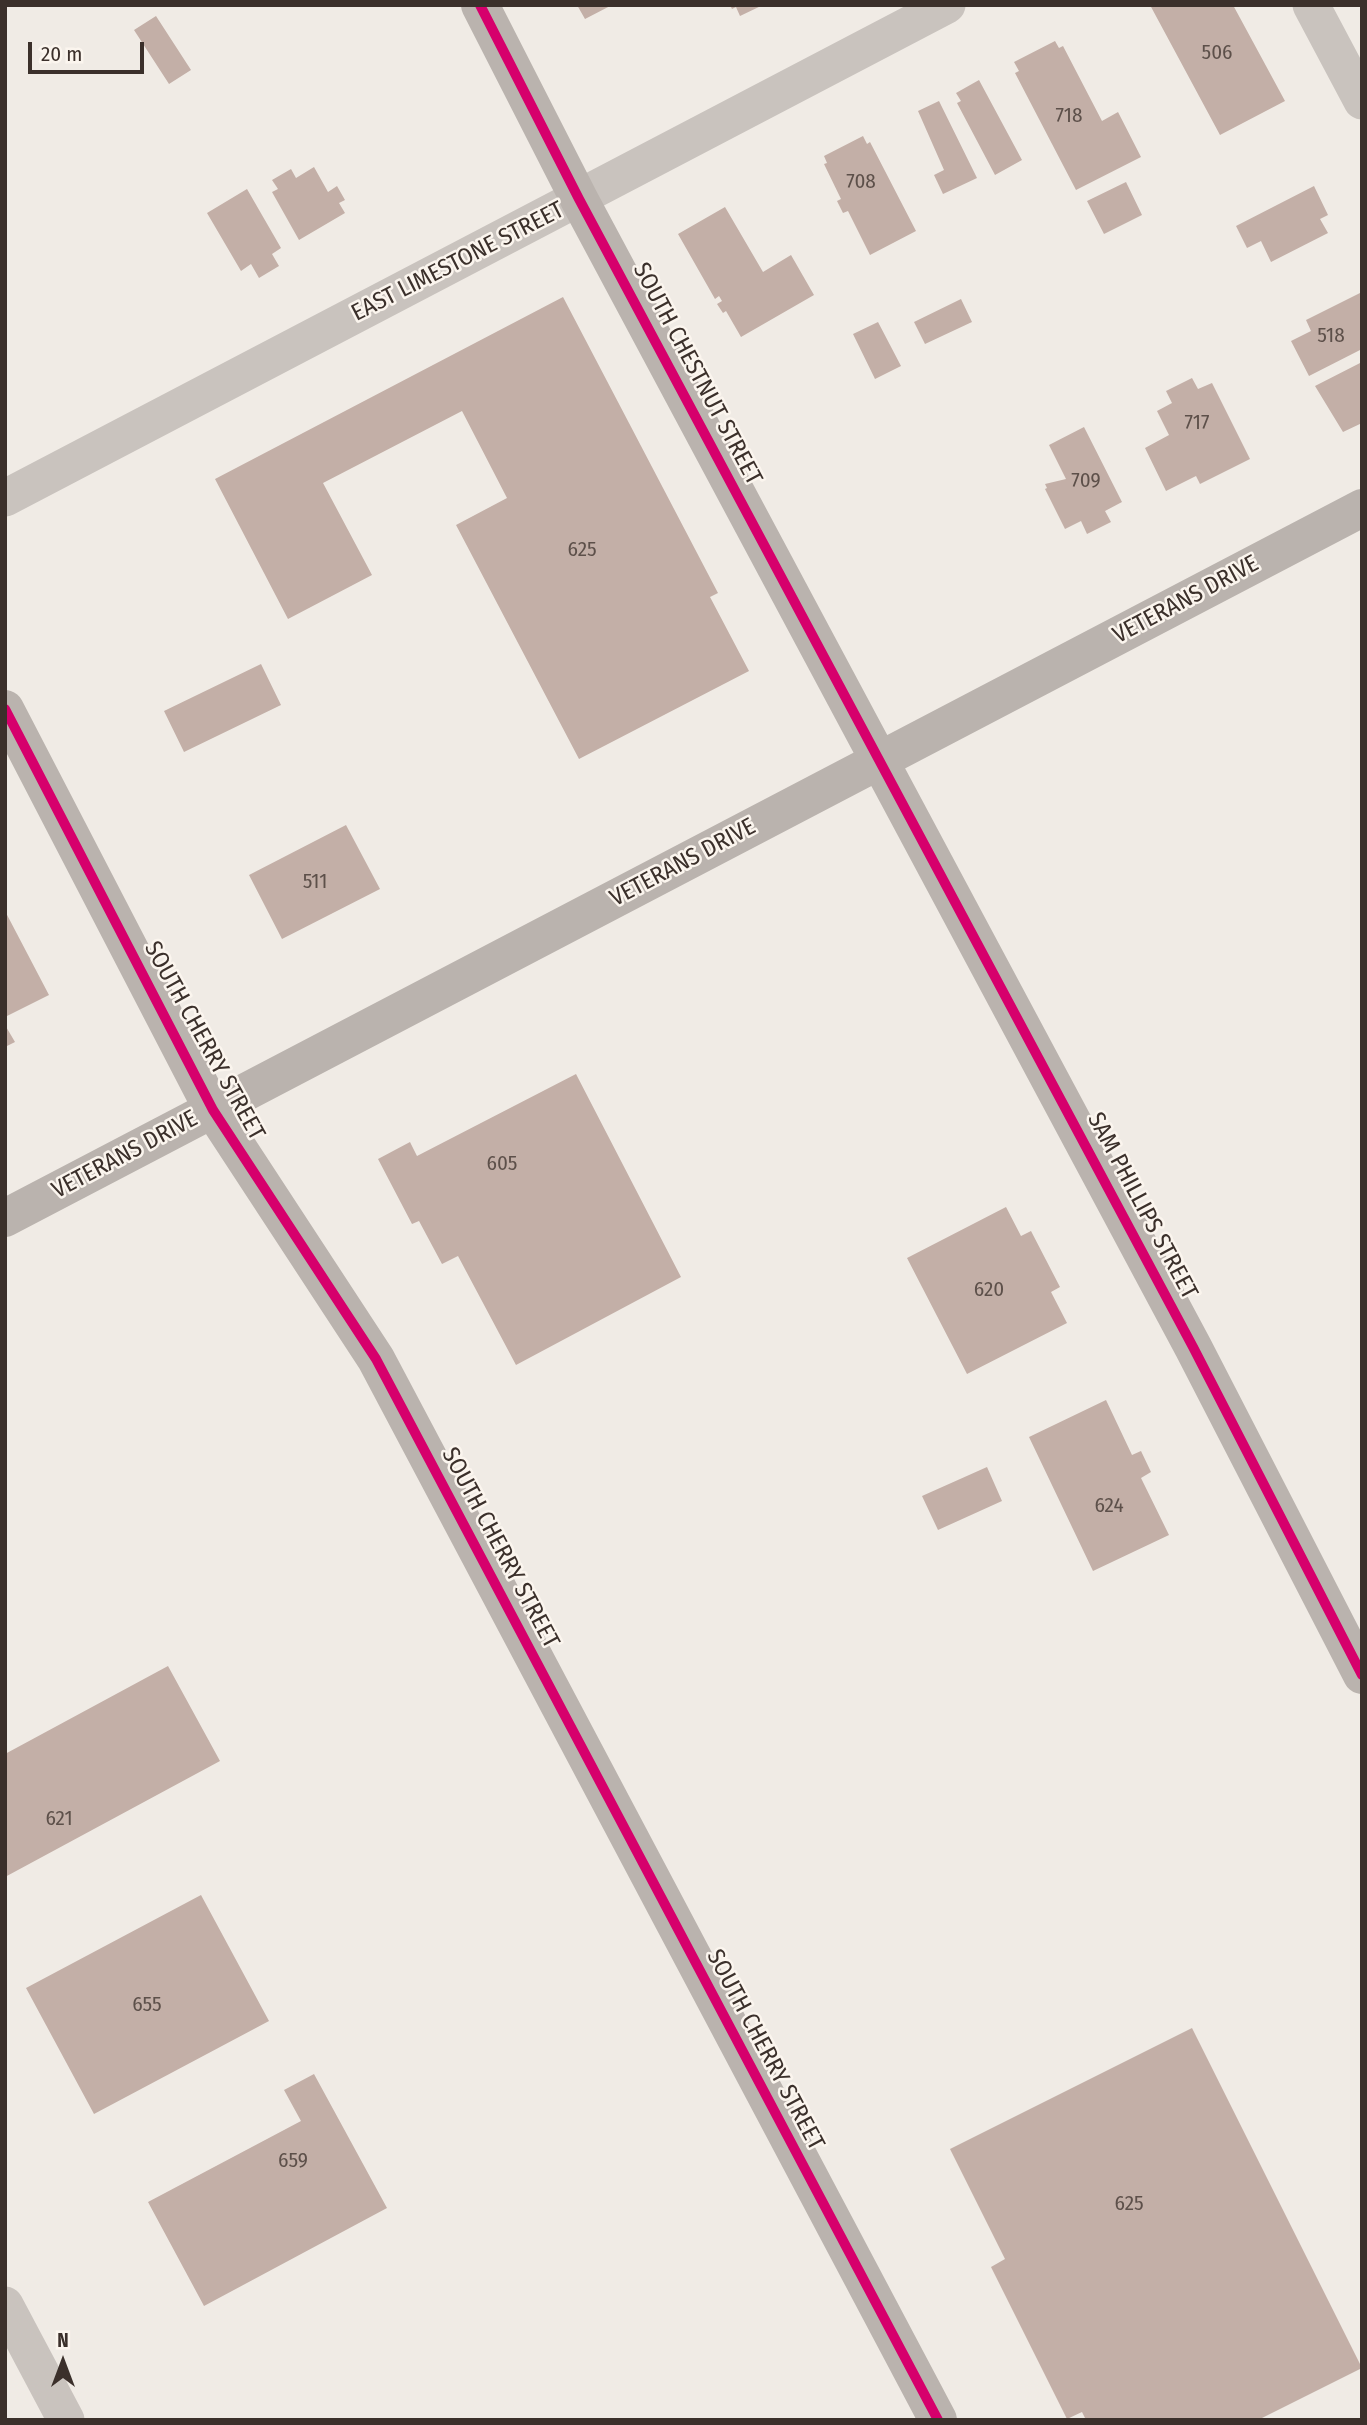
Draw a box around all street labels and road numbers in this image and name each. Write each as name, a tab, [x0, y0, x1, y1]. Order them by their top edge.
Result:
street label: EAST LIMESTONE STREET	[347, 196, 569, 328]
street label: SOUTH CHESTNUT STREET	[626, 258, 768, 490]
street label: VETERANS DRIVE	[1108, 550, 1264, 650]
street label: VETERANS DRIVE	[605, 813, 761, 913]
street label: SOUTH CHERRY STREET	[137, 937, 271, 1145]
street label: VETERANS DRIVE	[47, 1105, 203, 1205]
street label: SAM PHILLIPS STREET	[1081, 1108, 1203, 1304]
street label: SOUTH CHERRY STREET	[435, 1443, 565, 1653]
street label: SOUTH CHERRY STREET	[700, 1945, 830, 2155]

